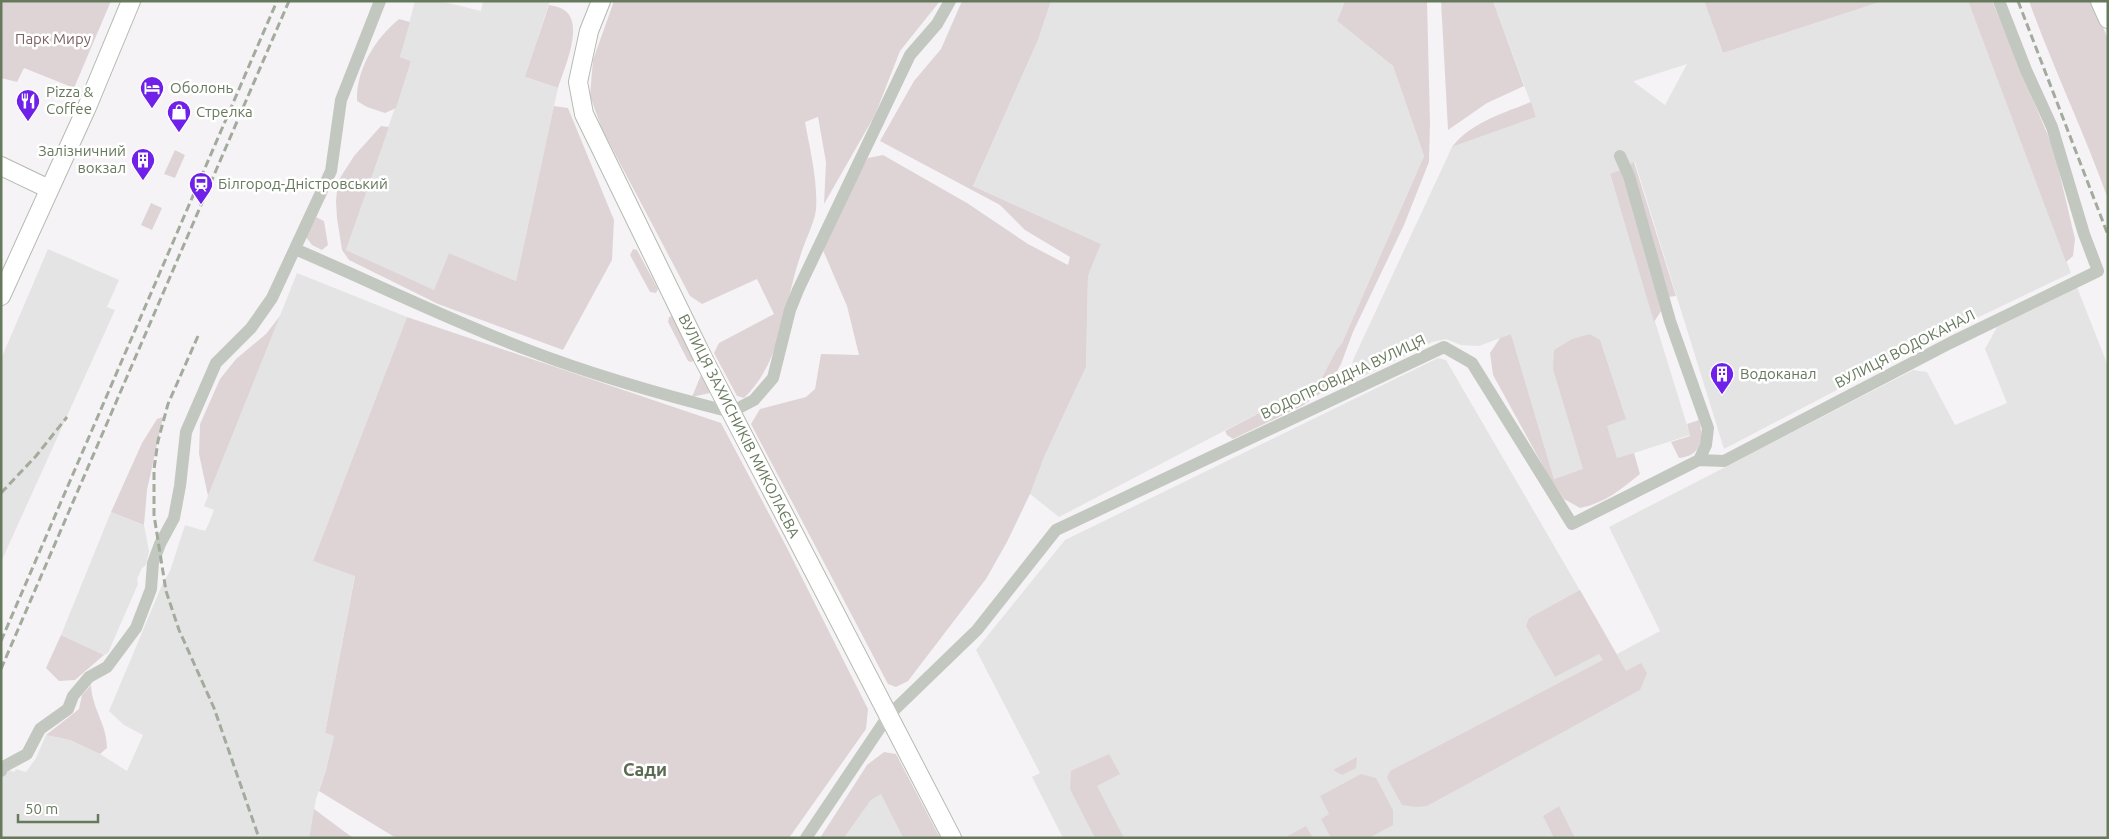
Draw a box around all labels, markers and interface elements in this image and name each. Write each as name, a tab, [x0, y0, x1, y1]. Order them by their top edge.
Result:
park label: Парк Миру	[15, 30, 91, 47]
hotel icon: Оболонь	[139, 75, 165, 109]
place label: Оболонь	[170, 79, 234, 96]
place label: Pizza & Coffee	[46, 83, 94, 117]
restaurant icon: Pizza & Coffee	[15, 88, 41, 122]
shop icon: Стрелка	[166, 99, 192, 133]
place label: Стрелка	[196, 103, 253, 120]
place label: Залізничний вокзал	[38, 142, 126, 176]
building icon: Залізничний вокзал	[130, 147, 156, 181]
station icon: Білгород-Дністровський	[188, 171, 214, 205]
place label: Білгород-Дністровський	[218, 175, 388, 192]
street label: ВУЛИЦЯ ВОДОКАНАЛ	[1832, 306, 1978, 391]
street label: ВУЛИЦЯ ЗАХИСНИКІВ МИКОЛАЄВА	[675, 311, 804, 541]
street label: ВОДОПРОВІДНА ВУЛИЦЯ	[1258, 331, 1428, 422]
building icon: Водоканал	[1709, 361, 1735, 395]
place label: Водоканал	[1740, 365, 1817, 382]
district label: Сади	[623, 759, 667, 779]
scale bar	[18, 792, 98, 824]
text: 50 m	[25, 800, 58, 817]

